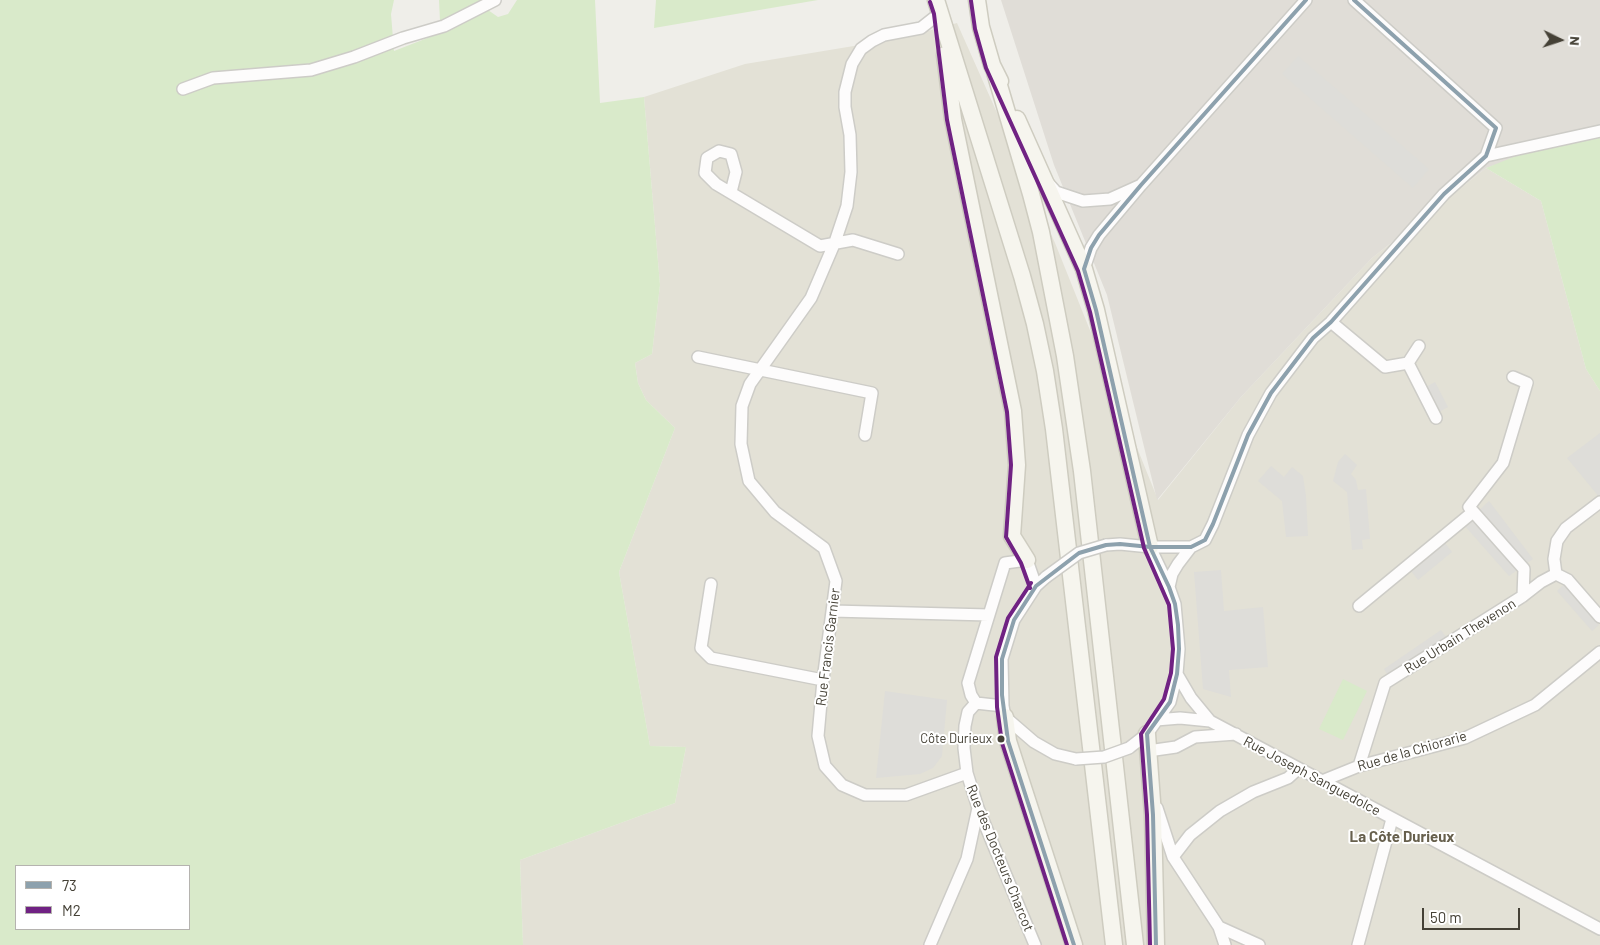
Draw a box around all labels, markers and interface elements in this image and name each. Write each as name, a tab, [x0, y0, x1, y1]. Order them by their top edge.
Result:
north arrow	[1535, 15, 1585, 65]
text: N	[1567, 36, 1584, 46]
street label: Rue Francis Garnier	[812, 587, 844, 707]
street label: Rue Urbain Thevenon	[1401, 595, 1519, 677]
street label: Rue de la Chiorarie	[1355, 727, 1469, 775]
place label: Côte Durieux	[920, 731, 992, 747]
street label: Rue Joseph Sanguedolce	[1241, 733, 1383, 819]
marker: Côte Durieux	[996, 734, 1006, 744]
street label: Rue des Docteurs Charcot	[963, 782, 1037, 934]
district label: La Côte Durieux	[1350, 828, 1454, 846]
legend	[15, 865, 190, 930]
text: 73	[62, 876, 77, 894]
scale bar	[1425, 898, 1522, 930]
text: M2	[62, 901, 81, 919]
text: 50 m	[1430, 908, 1462, 926]

